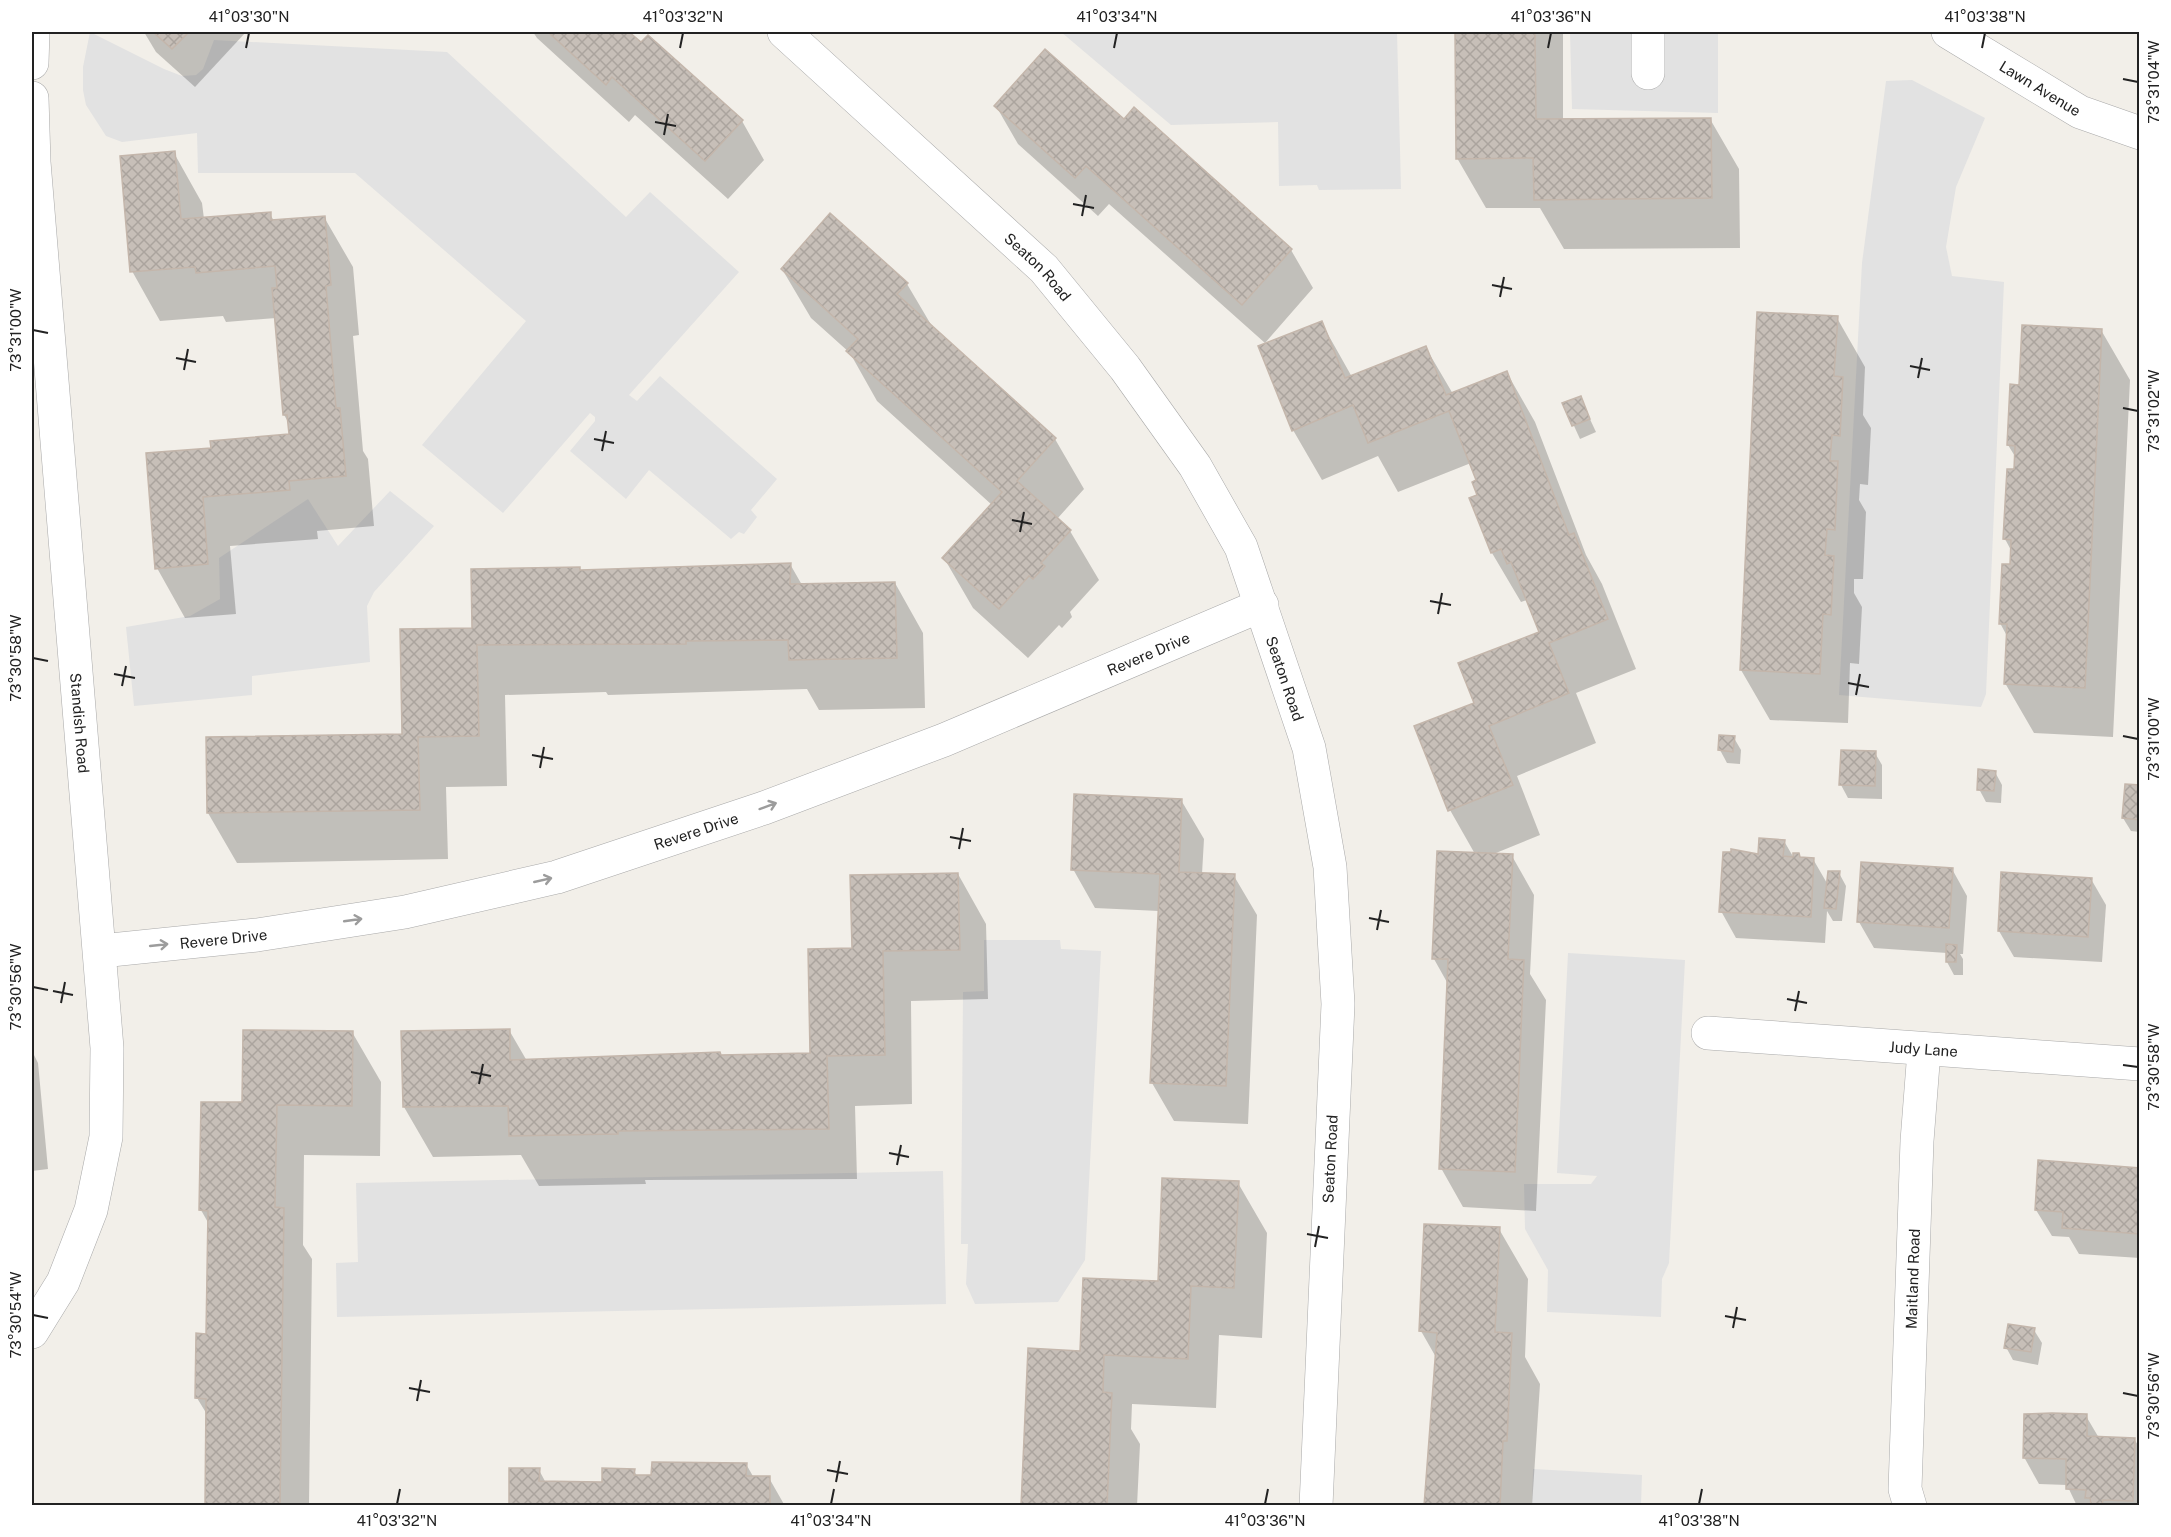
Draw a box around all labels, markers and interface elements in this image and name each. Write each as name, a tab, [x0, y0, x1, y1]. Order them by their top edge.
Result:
text: 41°03'30"N	[209, 8, 289, 25]
text: 41°03'32"N	[643, 8, 723, 25]
text: 41°03'34"N	[1076, 8, 1158, 25]
text: 41°03'36"N	[1510, 8, 1592, 25]
text: 41°03'38"N	[1944, 8, 2026, 25]
text: 73°31'04"W	[2145, 40, 2162, 124]
street label: Lawn Avenue	[1997, 57, 2084, 119]
street label: Seaton Road	[1001, 229, 1075, 304]
text: 73°31'00"W	[7, 288, 24, 372]
text: 73°31'02"W	[2145, 369, 2162, 453]
text: 73°30'58"W	[7, 614, 24, 702]
street label: Revere Drive	[1104, 628, 1192, 678]
street label: Seaton Road	[1263, 634, 1308, 723]
street label: Standish Road	[68, 672, 93, 774]
text: 73°31'00"W	[2145, 697, 2162, 781]
one-way arrow	[759, 800, 777, 811]
street label: Revere Drive	[652, 809, 740, 853]
one-way arrow	[534, 874, 553, 886]
one-way arrow	[342, 915, 362, 926]
street label: Revere Drive	[179, 925, 268, 951]
one-way arrow	[149, 939, 169, 950]
text: 73°30'56"W	[7, 944, 24, 1031]
text: 73°30'58"W	[2145, 1023, 2162, 1111]
street label: Judy Lane	[1888, 1038, 1958, 1059]
street label: Seaton Road	[1319, 1114, 1341, 1204]
street label: Maitland Road	[1902, 1228, 1922, 1329]
text: 73°30'54"W	[7, 1271, 24, 1359]
text: 73°30'56"W	[2145, 1353, 2162, 1440]
text: 41°03'32"N	[357, 1512, 437, 1529]
text: 41°03'34"N	[790, 1512, 872, 1529]
text: 41°03'36"N	[1224, 1512, 1306, 1529]
text: 41°03'38"N	[1658, 1512, 1740, 1529]

